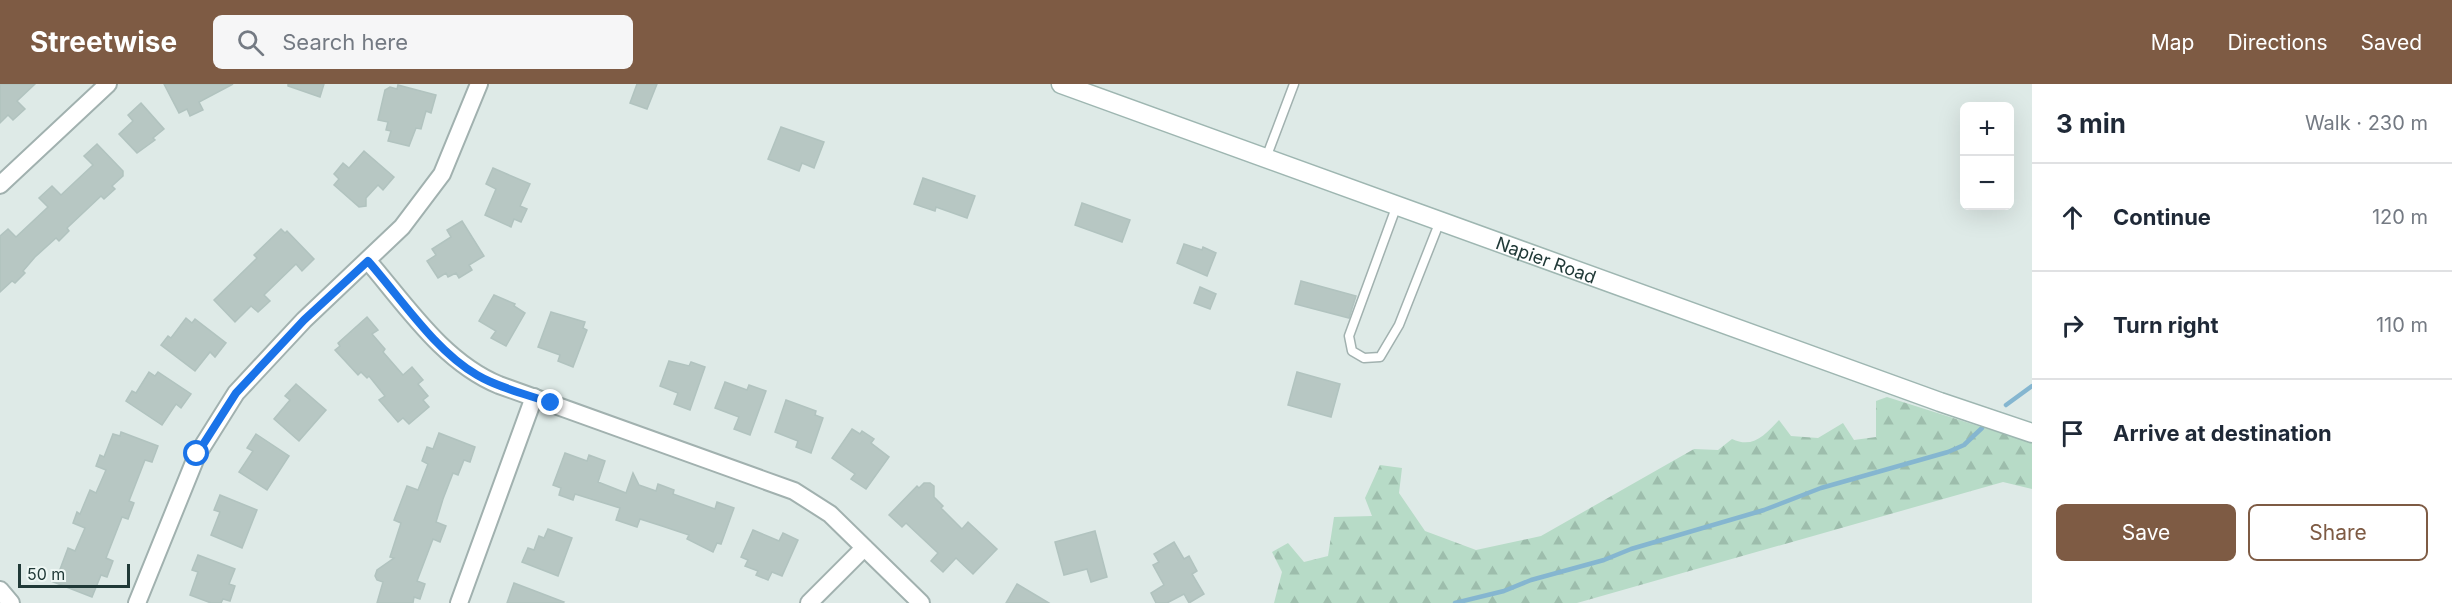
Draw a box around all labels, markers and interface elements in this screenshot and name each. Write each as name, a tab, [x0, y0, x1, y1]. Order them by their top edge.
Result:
search box	[213, 15, 633, 69]
text: Streetwise	[30, 25, 177, 59]
icon: search	[234, 26, 267, 59]
text: Search here	[282, 29, 408, 55]
text: Map	[2151, 30, 2194, 55]
text: Directions	[2227, 30, 2328, 55]
text: Saved	[2361, 30, 2422, 55]
map controls	[1960, 102, 2014, 210]
button: +	[1960, 102, 2014, 156]
text: 3 min	[2056, 108, 2126, 139]
text: Walk · 230 m	[2305, 111, 2428, 135]
button: −	[1960, 156, 2014, 210]
icon: ahead	[2056, 201, 2089, 234]
text: Continue	[2113, 204, 2211, 230]
text: 120 m	[2372, 205, 2428, 229]
street label: Napier Road	[1493, 232, 1599, 287]
icon: right	[2056, 309, 2089, 342]
text: Turn right	[2113, 312, 2219, 338]
text: 110 m	[2376, 313, 2428, 337]
route end	[537, 389, 563, 415]
icon: arrive	[2056, 417, 2089, 450]
text: Arrive at destination	[2113, 420, 2332, 446]
route start	[183, 440, 209, 466]
button: Save	[2056, 504, 2236, 561]
button: Share	[2248, 504, 2428, 561]
scale bar	[18, 561, 130, 588]
text: 50 m	[27, 564, 65, 584]

